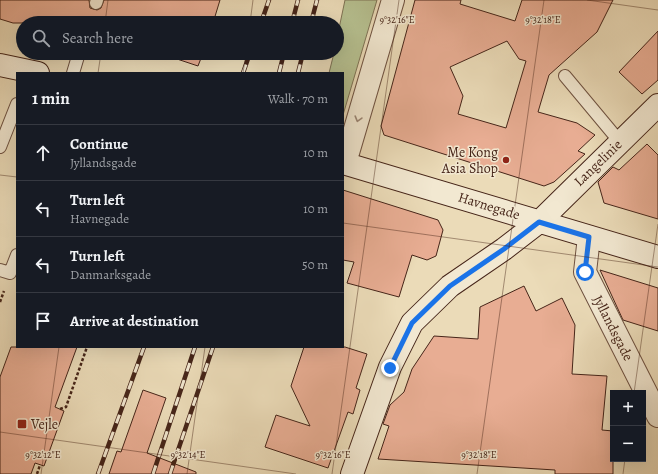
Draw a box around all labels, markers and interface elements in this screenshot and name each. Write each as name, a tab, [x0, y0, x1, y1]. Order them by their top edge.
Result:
text: 9°32'16"E	[379, 13, 415, 26]
text: 9°32'18"E	[525, 13, 561, 26]
search box	[16, 16, 344, 60]
icon: search	[30, 27, 52, 49]
text: Search here	[62, 28, 133, 48]
text: 1 min	[32, 87, 70, 110]
text: Walk · 70 m	[268, 90, 328, 107]
one-way arrow	[354, 116, 363, 123]
text: Continue	[70, 134, 128, 154]
street label: Langelinie	[570, 135, 626, 191]
icon: ahead	[32, 142, 54, 164]
place label: Me Kong Asia Shop	[441, 143, 498, 178]
text: 10 m	[303, 144, 328, 161]
text: Jyllandsgade	[70, 154, 136, 171]
marker: Me Kong Asia Shop	[501, 155, 511, 165]
street label: Havnegade	[456, 188, 522, 224]
text: Turn left	[70, 190, 125, 210]
icon: left	[32, 198, 54, 220]
text: 10 m	[303, 200, 328, 217]
text: Havnegade	[70, 210, 129, 227]
text: Turn left	[70, 246, 125, 266]
icon: left	[32, 254, 54, 276]
text: 50 m	[302, 256, 328, 273]
route start	[576, 263, 594, 281]
text: Danmarksgade	[70, 266, 151, 283]
street label: Jyllandsgade	[588, 292, 638, 364]
icon: arrive	[32, 310, 54, 332]
text: Arrive at destination	[70, 311, 199, 331]
route end	[381, 359, 399, 377]
map controls	[610, 390, 646, 462]
button: +	[610, 390, 646, 426]
place label: Vejle	[30, 415, 58, 434]
marker: Vejle	[16, 418, 28, 430]
button: −	[610, 426, 646, 462]
text: 9°32'12"E	[25, 448, 61, 461]
text: 9°32'14"E	[170, 448, 206, 461]
text: 9°32'16"E	[315, 448, 351, 461]
text: 9°32'18"E	[461, 448, 497, 461]

